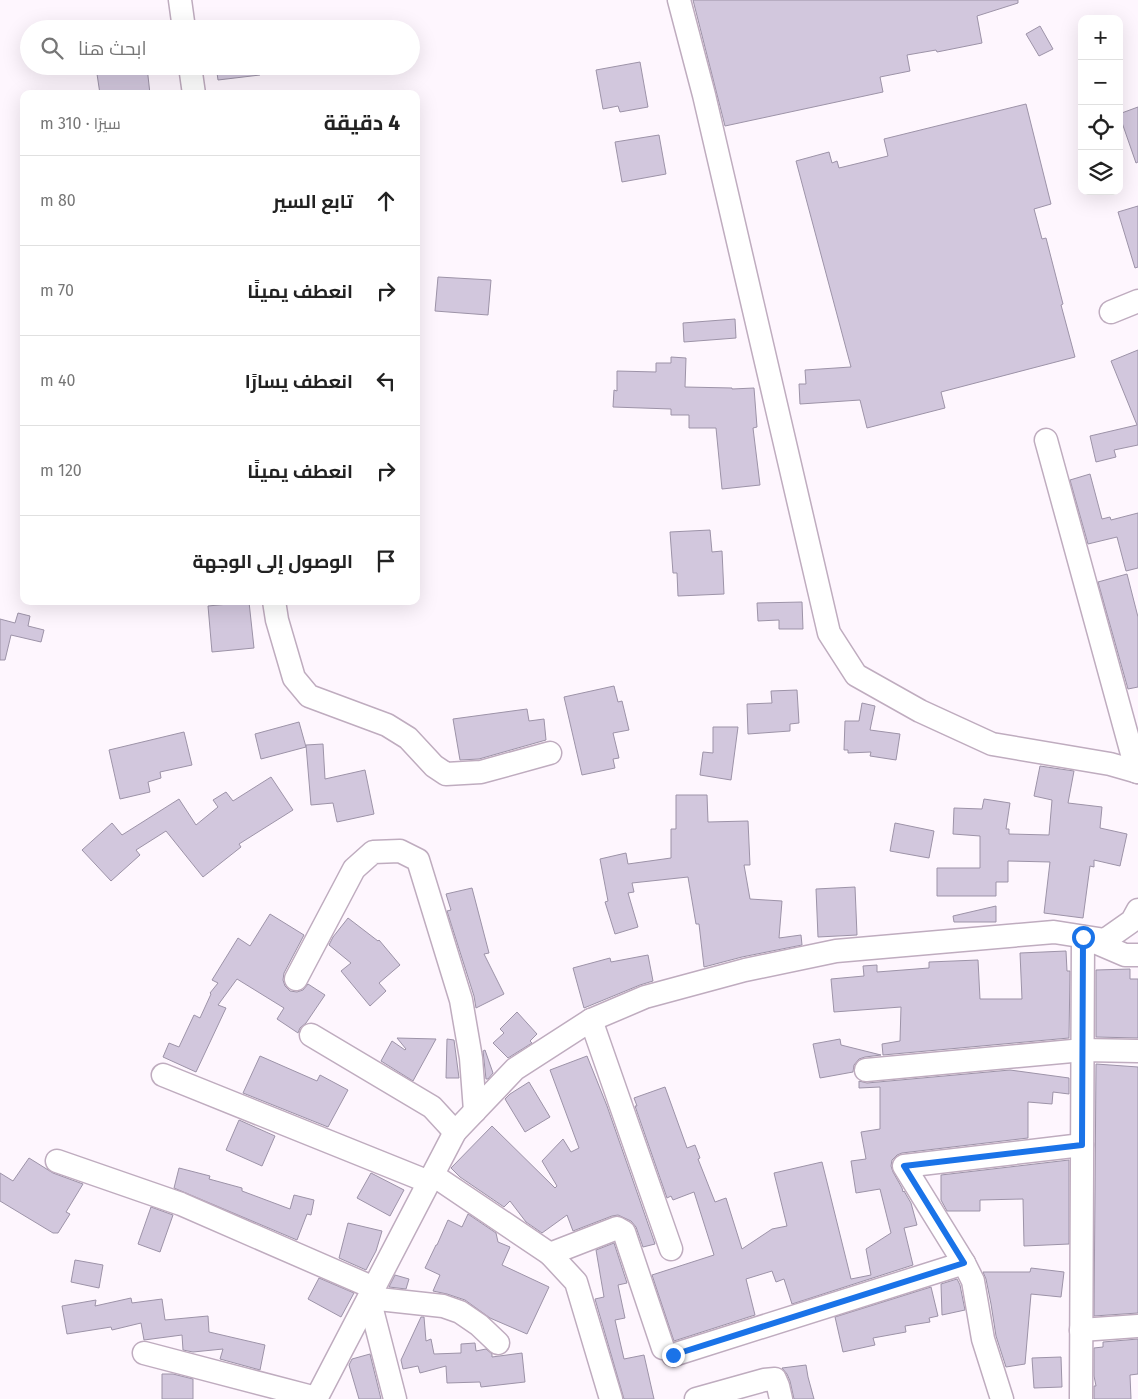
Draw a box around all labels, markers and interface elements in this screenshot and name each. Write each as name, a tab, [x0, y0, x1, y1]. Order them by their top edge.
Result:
map controls	[1078, 15, 1123, 195]
button: +	[1078, 15, 1123, 60]
search box	[20, 20, 420, 75]
icon: search	[38, 34, 66, 62]
text: ابحث هنا	[78, 37, 147, 60]
button: −	[1078, 60, 1123, 105]
button: locate	[1078, 105, 1123, 150]
text: 4 دقيقة	[324, 110, 400, 136]
text: سيرًا · 310 m	[40, 114, 121, 133]
button: layers	[1078, 150, 1123, 195]
icon: ahead	[372, 187, 400, 215]
text: تابع السير	[273, 190, 353, 213]
text: 80 m	[40, 191, 76, 210]
icon: right	[372, 277, 400, 305]
text: انعطف يمينًا	[247, 280, 353, 303]
text: 70 m	[40, 281, 74, 300]
icon: left	[372, 367, 400, 395]
text: انعطف يسارًا	[245, 370, 353, 393]
text: 40 m	[40, 371, 75, 390]
icon: right	[372, 457, 400, 485]
text: انعطف يمينًا	[247, 460, 353, 483]
text: 120 m	[40, 461, 82, 480]
icon: arrive	[372, 547, 400, 575]
text: الوصول إلى الوجهة	[193, 550, 353, 573]
route start	[1072, 926, 1095, 949]
route end	[662, 1344, 685, 1367]

